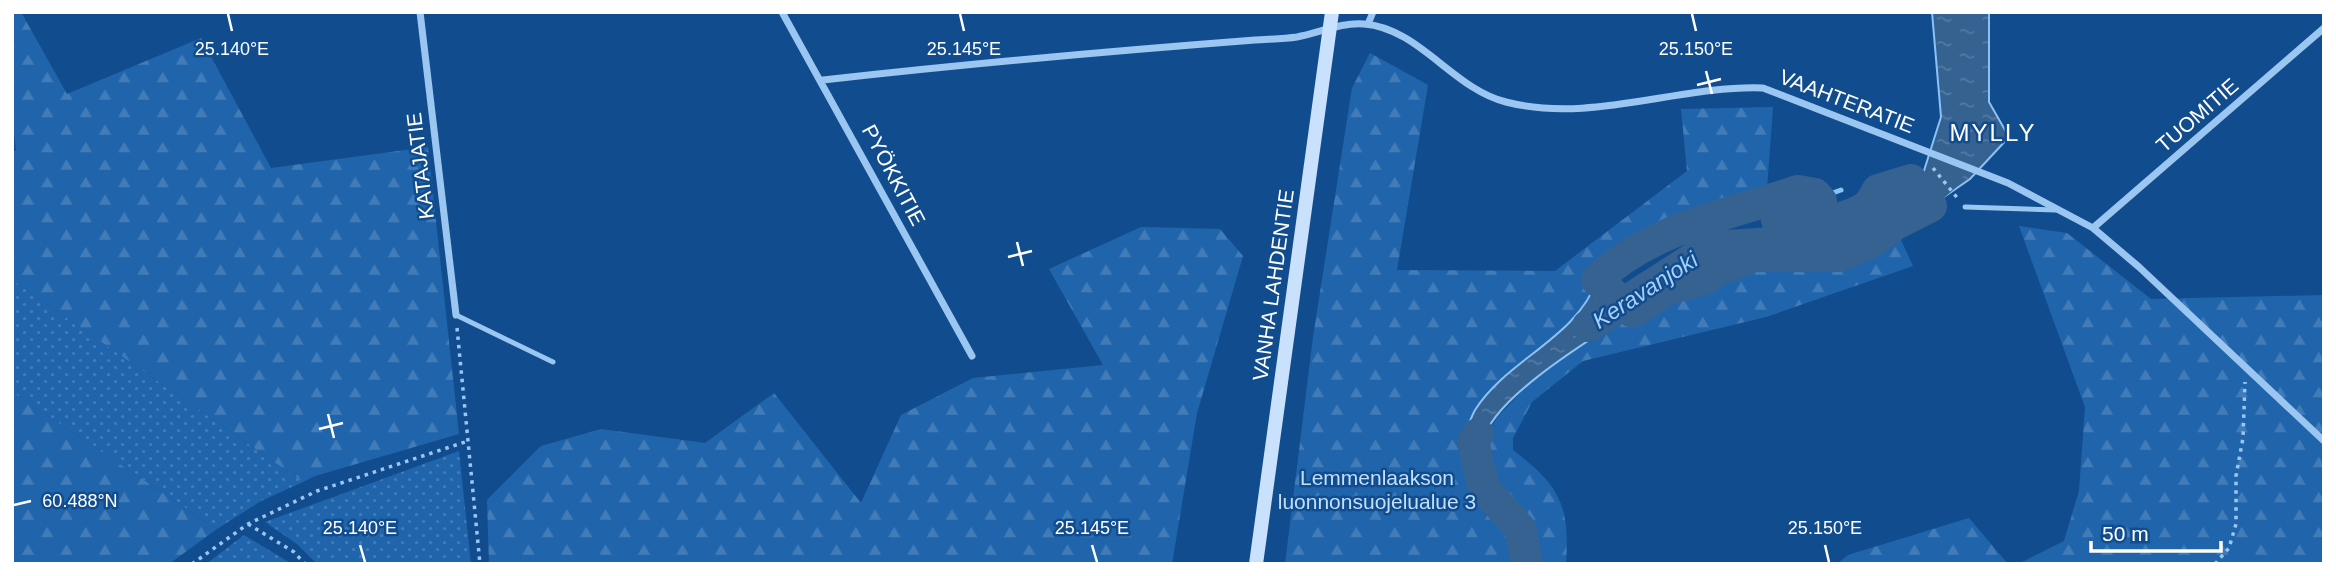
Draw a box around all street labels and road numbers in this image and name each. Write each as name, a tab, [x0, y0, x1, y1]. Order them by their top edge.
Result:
street label: VAAHTERATIE	[1776, 65, 1918, 137]
street label: TUOMITIE	[2152, 73, 2242, 157]
street label: KATAJATIE	[402, 111, 438, 221]
street label: PYÖKKITIE	[858, 121, 930, 229]
street label: VANHA LAHDENTIE	[1248, 188, 1298, 382]

